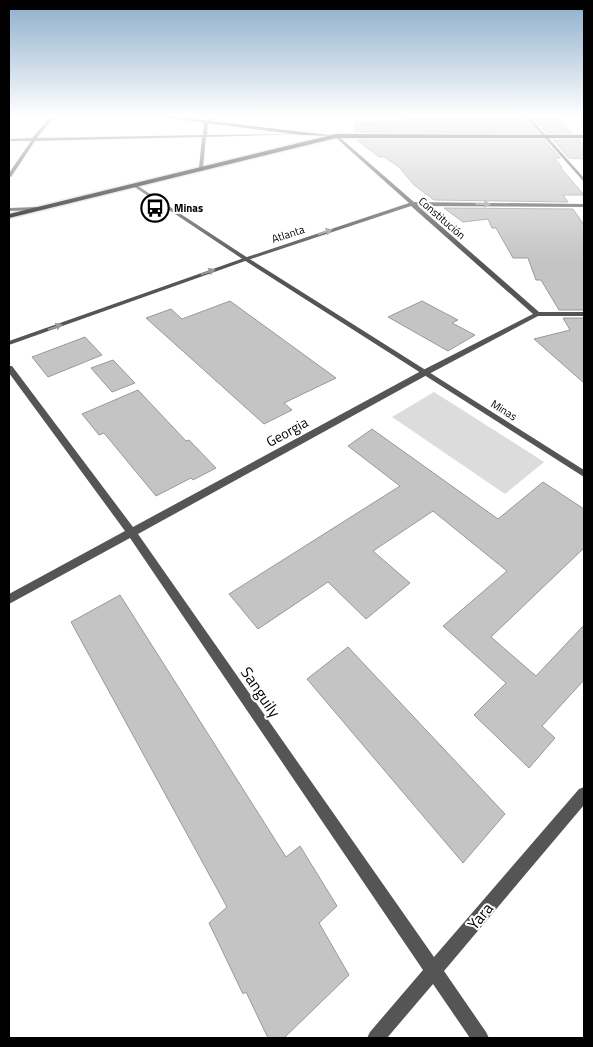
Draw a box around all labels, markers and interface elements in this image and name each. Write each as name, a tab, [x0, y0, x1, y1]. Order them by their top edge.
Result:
bus stop icon: Minas	[140, 193, 170, 223]
street label: Constitución	[415, 193, 469, 243]
place label: Minas	[174, 200, 203, 216]
one-way arrow	[475, 200, 491, 208]
street label: Atlanta	[270, 221, 307, 247]
one-way arrow	[318, 228, 333, 236]
one-way arrow	[201, 268, 216, 276]
one-way arrow	[47, 323, 62, 330]
street label: Minas	[488, 396, 520, 424]
street label: Georgia	[262, 411, 312, 452]
street label: Sanguily	[235, 662, 287, 723]
street label: Yara	[461, 897, 499, 935]

